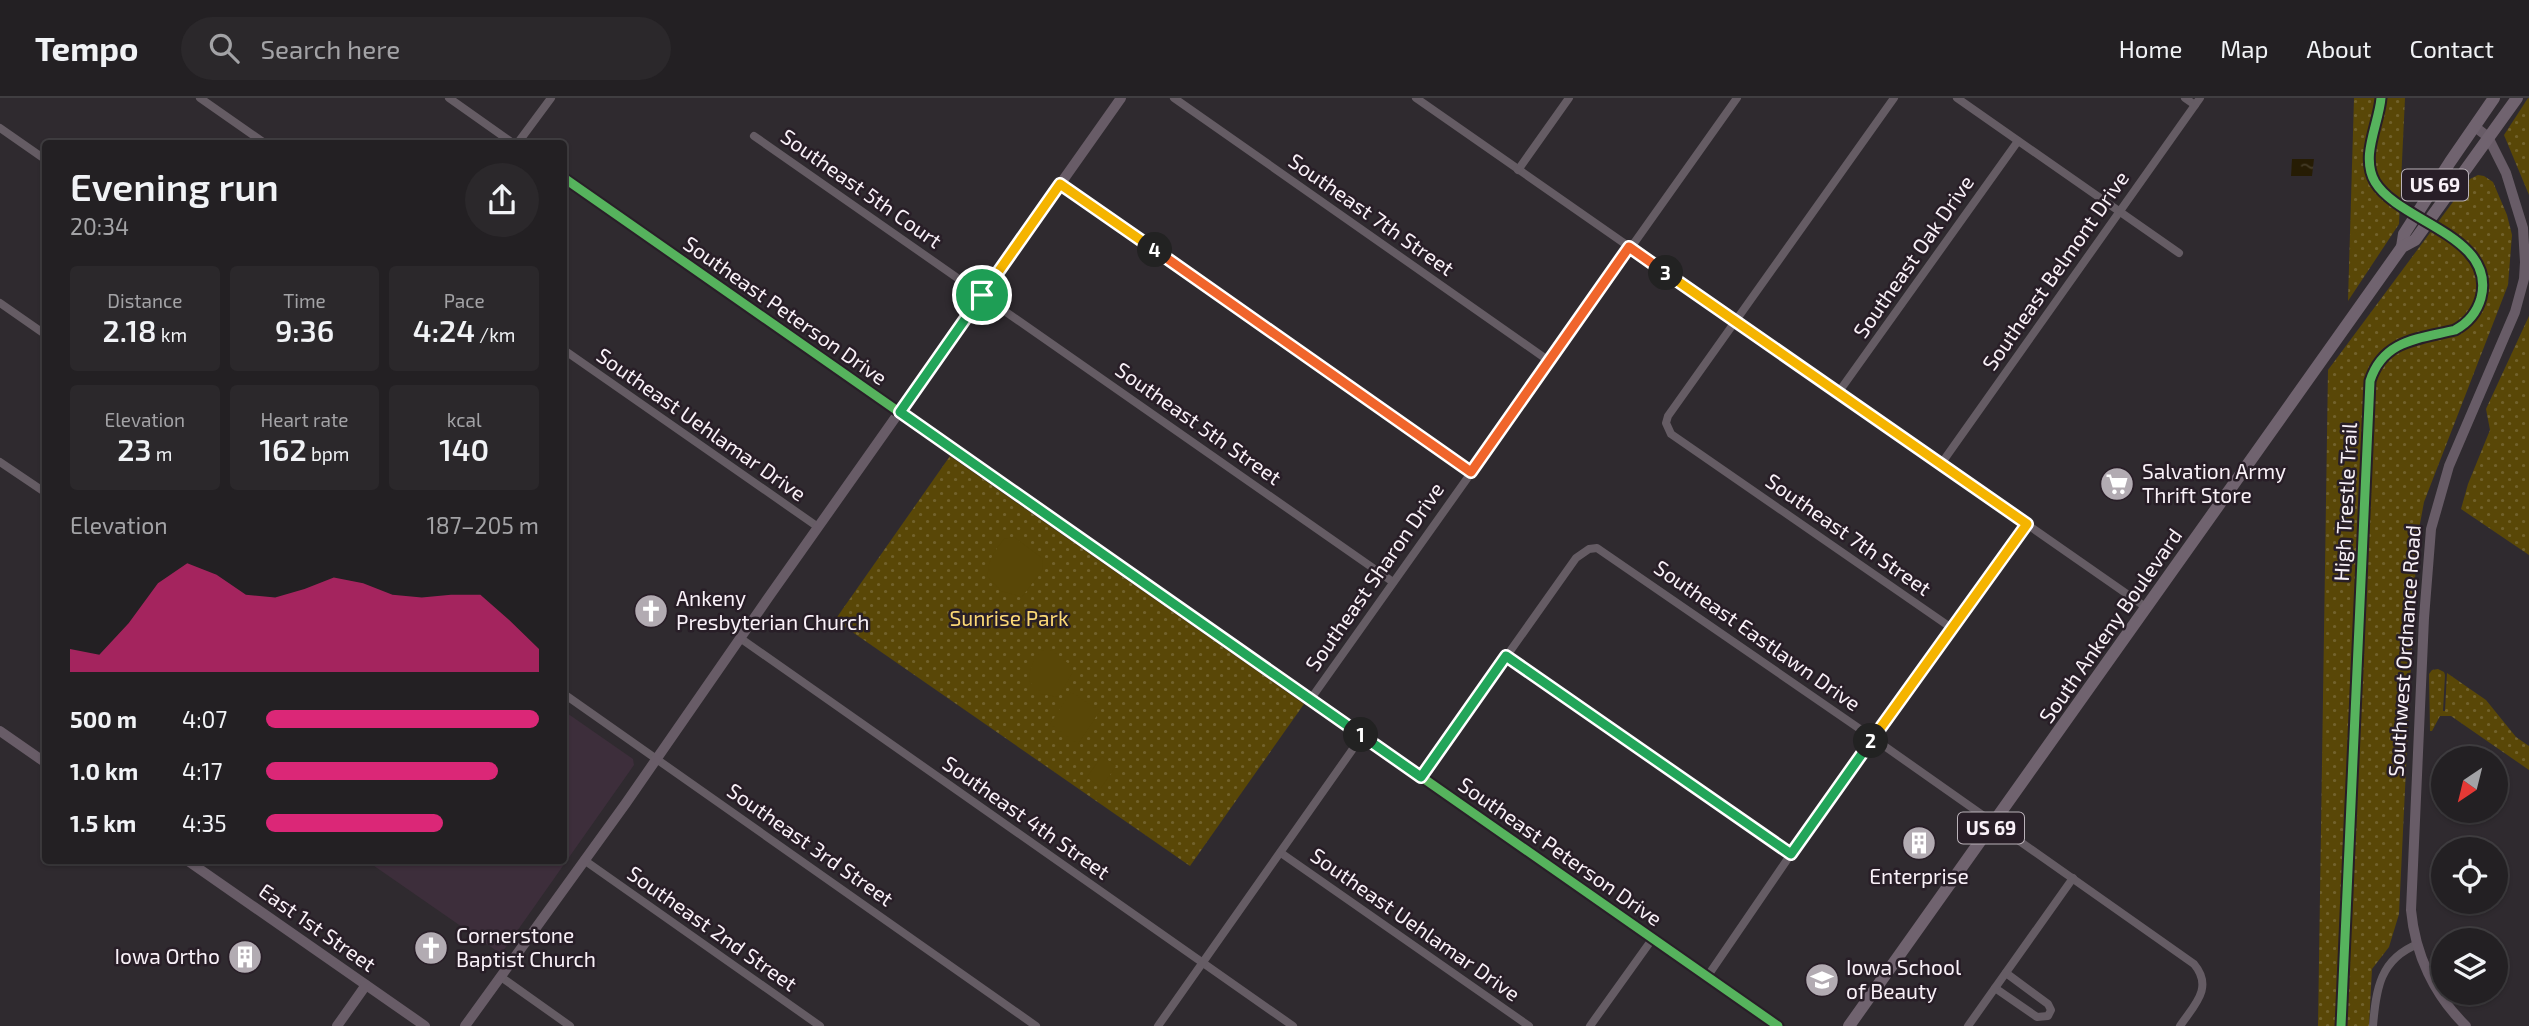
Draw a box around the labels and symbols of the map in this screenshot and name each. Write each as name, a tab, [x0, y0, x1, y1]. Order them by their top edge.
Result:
street label: Southeast 5th Court	[777, 123, 947, 253]
street label: Southeast 7th Street	[1284, 147, 1459, 280]
street label: Southeast Belmont Drive	[1976, 166, 2133, 375]
street label: Southeast Oak Drive	[1847, 170, 1978, 342]
road number: US 69	[2402, 170, 2468, 200]
street label: Southeast Peterson Drive	[679, 230, 892, 390]
pin: 4	[1138, 232, 1172, 268]
pin: 3	[1648, 256, 1684, 290]
pin	[952, 265, 1012, 325]
street label: Southeast Uehlamar Drive	[592, 342, 811, 506]
street label: Southeast 5th Street	[1111, 356, 1287, 489]
street label: High Trestle Trail	[2328, 421, 2361, 582]
place label: Salvation Army Thrift Store	[2142, 458, 2286, 507]
supermarket icon: Salvation Army Thrift Store	[2098, 465, 2136, 503]
street label: Southeast 7th Street	[1761, 467, 1936, 600]
street label: Southeast Sharon Drive	[1299, 477, 1448, 675]
street label: South Ankeny Boulevard	[2033, 523, 2186, 727]
street label: Southwest Ordnance Road	[2382, 524, 2425, 778]
street label: Southeast Eastlawn Drive	[1650, 554, 1866, 716]
place label: Ankeny Presbyterian Church	[676, 585, 870, 634]
church icon: Ankeny Presbyterian Church	[632, 592, 670, 630]
park label: Sunrise Park	[949, 605, 1069, 630]
pin: 1	[1344, 718, 1378, 752]
pin: 2	[1854, 724, 1888, 758]
north arrow	[2431, 746, 2508, 822]
street label: Southeast 4th Street	[939, 750, 1115, 884]
street label: Southeast Peterson Drive	[1454, 771, 1667, 931]
street label: Southeast 3rd Street	[723, 777, 899, 911]
road number: US 69	[1958, 813, 2024, 844]
building icon: Enterprise	[1900, 824, 1938, 862]
street label: Southeast Uehlamar Drive	[1306, 842, 1525, 1006]
street label: Southeast 2nd Street	[623, 860, 802, 996]
place label: Enterprise	[1869, 863, 1969, 888]
street label: East 1st Street	[255, 877, 381, 976]
place label: Cornerstone Baptist Church	[456, 922, 596, 971]
church icon: Cornerstone Baptist Church	[412, 929, 450, 967]
building icon: Iowa Ortho	[226, 938, 264, 976]
place label: Iowa Ortho	[115, 943, 220, 968]
place label: Iowa School of Beauty	[1846, 954, 1962, 1003]
school or university icon: Iowa School of Beauty	[1803, 961, 1841, 999]

